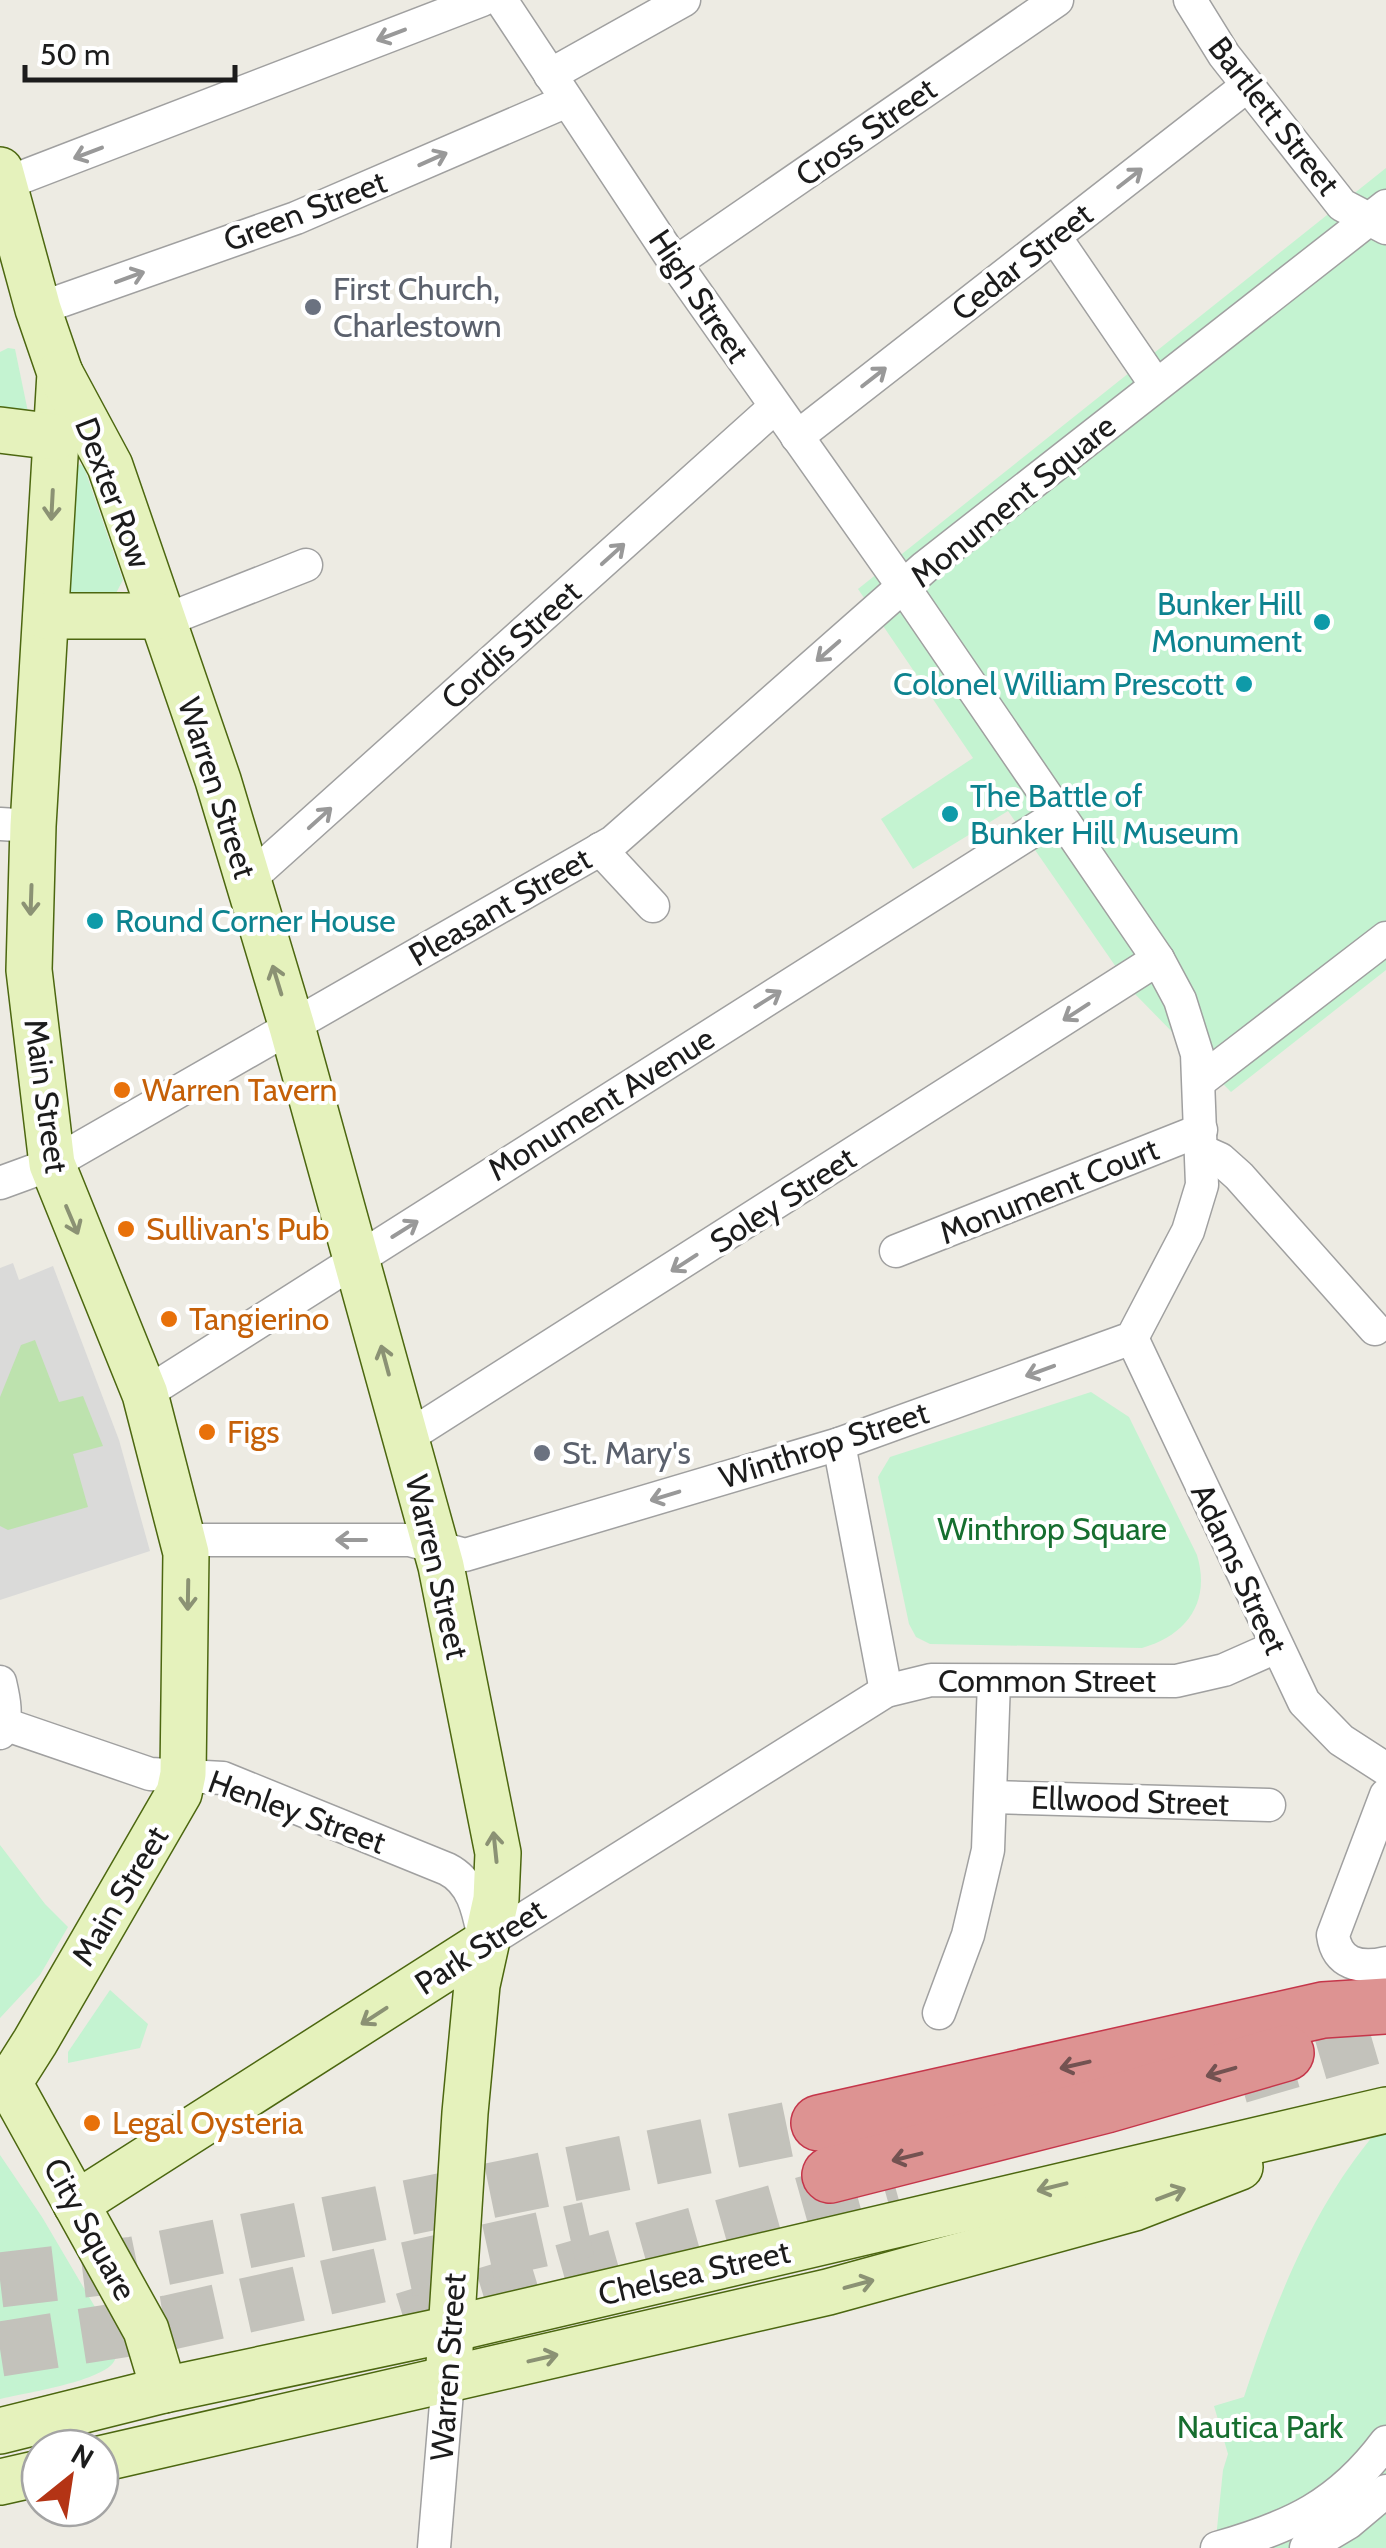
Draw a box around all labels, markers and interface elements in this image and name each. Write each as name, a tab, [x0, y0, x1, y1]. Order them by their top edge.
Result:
scale bar	[25, 20, 235, 82]
one-way arrow	[376, 28, 407, 46]
street label: Bartlett Street	[1200, 29, 1348, 203]
text: 50 m	[40, 36, 110, 73]
street label: Cross Street	[788, 69, 944, 194]
one-way arrow	[73, 145, 104, 163]
one-way arrow	[417, 149, 448, 167]
street label: Green Street	[218, 162, 392, 259]
one-way arrow	[1117, 167, 1143, 189]
street label: Cedar Street	[943, 194, 1100, 329]
street label: High Street	[641, 222, 758, 370]
one-way arrow	[114, 266, 146, 284]
place label: First Church, Charlestown	[333, 269, 502, 345]
marker: First Church, Charlestown	[302, 296, 324, 318]
one-way arrow	[860, 367, 887, 388]
street label: Monument Square	[902, 406, 1123, 595]
street label: Dexter Row	[67, 412, 160, 574]
one-way arrow	[42, 489, 61, 521]
one-way arrow	[600, 542, 625, 565]
street label: Cordis Street	[433, 572, 588, 717]
place label: Bunker Hill Monument	[1151, 584, 1302, 660]
marker: Bunker Hill Monument	[1311, 611, 1333, 633]
one-way arrow	[816, 639, 842, 661]
place label: Colonel William Prescott	[893, 664, 1224, 703]
marker: Colonel William Prescott	[1233, 673, 1255, 695]
street label: Warren Street	[170, 692, 265, 883]
place label: The Battle of Bunker Hill Museum	[970, 776, 1239, 852]
marker: The Battle of Bunker Hill Museum	[939, 803, 961, 825]
one-way arrow	[307, 807, 332, 830]
street label: Pleasant Street	[402, 839, 598, 974]
one-way arrow	[21, 883, 40, 915]
place label: Round Corner House	[115, 901, 396, 940]
marker: Round Corner House	[84, 910, 106, 932]
one-way arrow	[267, 965, 285, 996]
one-way arrow	[753, 988, 782, 1009]
one-way arrow	[1062, 1001, 1091, 1022]
street label: Main Street	[16, 1016, 77, 1176]
street label: Monument Avenue	[480, 1018, 721, 1189]
place label: Warren Tavern	[142, 1070, 337, 1109]
marker: Warren Tavern	[111, 1079, 133, 1101]
street label: Monument Court	[934, 1129, 1164, 1252]
street label: Soley Street	[703, 1138, 863, 1261]
one-way arrow	[64, 1204, 82, 1234]
place label: Sullivan's Pub	[146, 1209, 330, 1248]
marker: Sullivan's Pub	[115, 1218, 137, 1240]
one-way arrow	[390, 1219, 419, 1239]
one-way arrow	[671, 1252, 699, 1273]
place label: Tangierino	[189, 1299, 329, 1338]
marker: Tangierino	[158, 1308, 180, 1330]
one-way arrow	[375, 1345, 393, 1376]
one-way arrow	[1025, 1363, 1056, 1381]
street label: Winthrop Street	[715, 1392, 933, 1497]
place label: Figs	[227, 1412, 279, 1451]
marker: Figs	[196, 1421, 218, 1443]
place label: St. Mary's	[562, 1433, 691, 1472]
marker: St. Mary's	[531, 1442, 553, 1464]
street label: Warren Street	[397, 1471, 478, 1663]
street label: Adams Street	[1183, 1478, 1296, 1660]
one-way arrow	[650, 1488, 681, 1506]
park label: Winthrop Square	[937, 1509, 1167, 1548]
one-way arrow	[335, 1531, 367, 1550]
one-way arrow	[178, 1578, 198, 1610]
street label: Common Street	[938, 1661, 1156, 1700]
street label: Henley Street	[203, 1761, 391, 1862]
street label: Ellwood Street	[1030, 1778, 1230, 1823]
street label: Main Street	[63, 1819, 176, 1972]
one-way arrow	[485, 1831, 504, 1864]
street label: Park Street	[407, 1890, 552, 2003]
one-way arrow	[360, 2005, 389, 2026]
one-way arrow	[1060, 2057, 1092, 2076]
one-way arrow	[1206, 2064, 1237, 2082]
place label: Legal Oysteria	[112, 2103, 304, 2142]
marker: Legal Oysteria	[81, 2112, 103, 2134]
one-way arrow	[892, 2149, 924, 2167]
street label: City Square	[35, 2151, 145, 2307]
one-way arrow	[1037, 2179, 1069, 2197]
one-way arrow	[1155, 2183, 1186, 2201]
street label: Chelsea Street	[594, 2231, 794, 2313]
street label: Warren Street	[421, 2272, 474, 2462]
one-way arrow	[843, 2274, 874, 2292]
one-way arrow	[526, 2348, 558, 2366]
park label: Nautica Park	[1177, 2407, 1344, 2446]
north arrow	[20, 2428, 120, 2528]
text: N	[65, 2437, 100, 2476]

